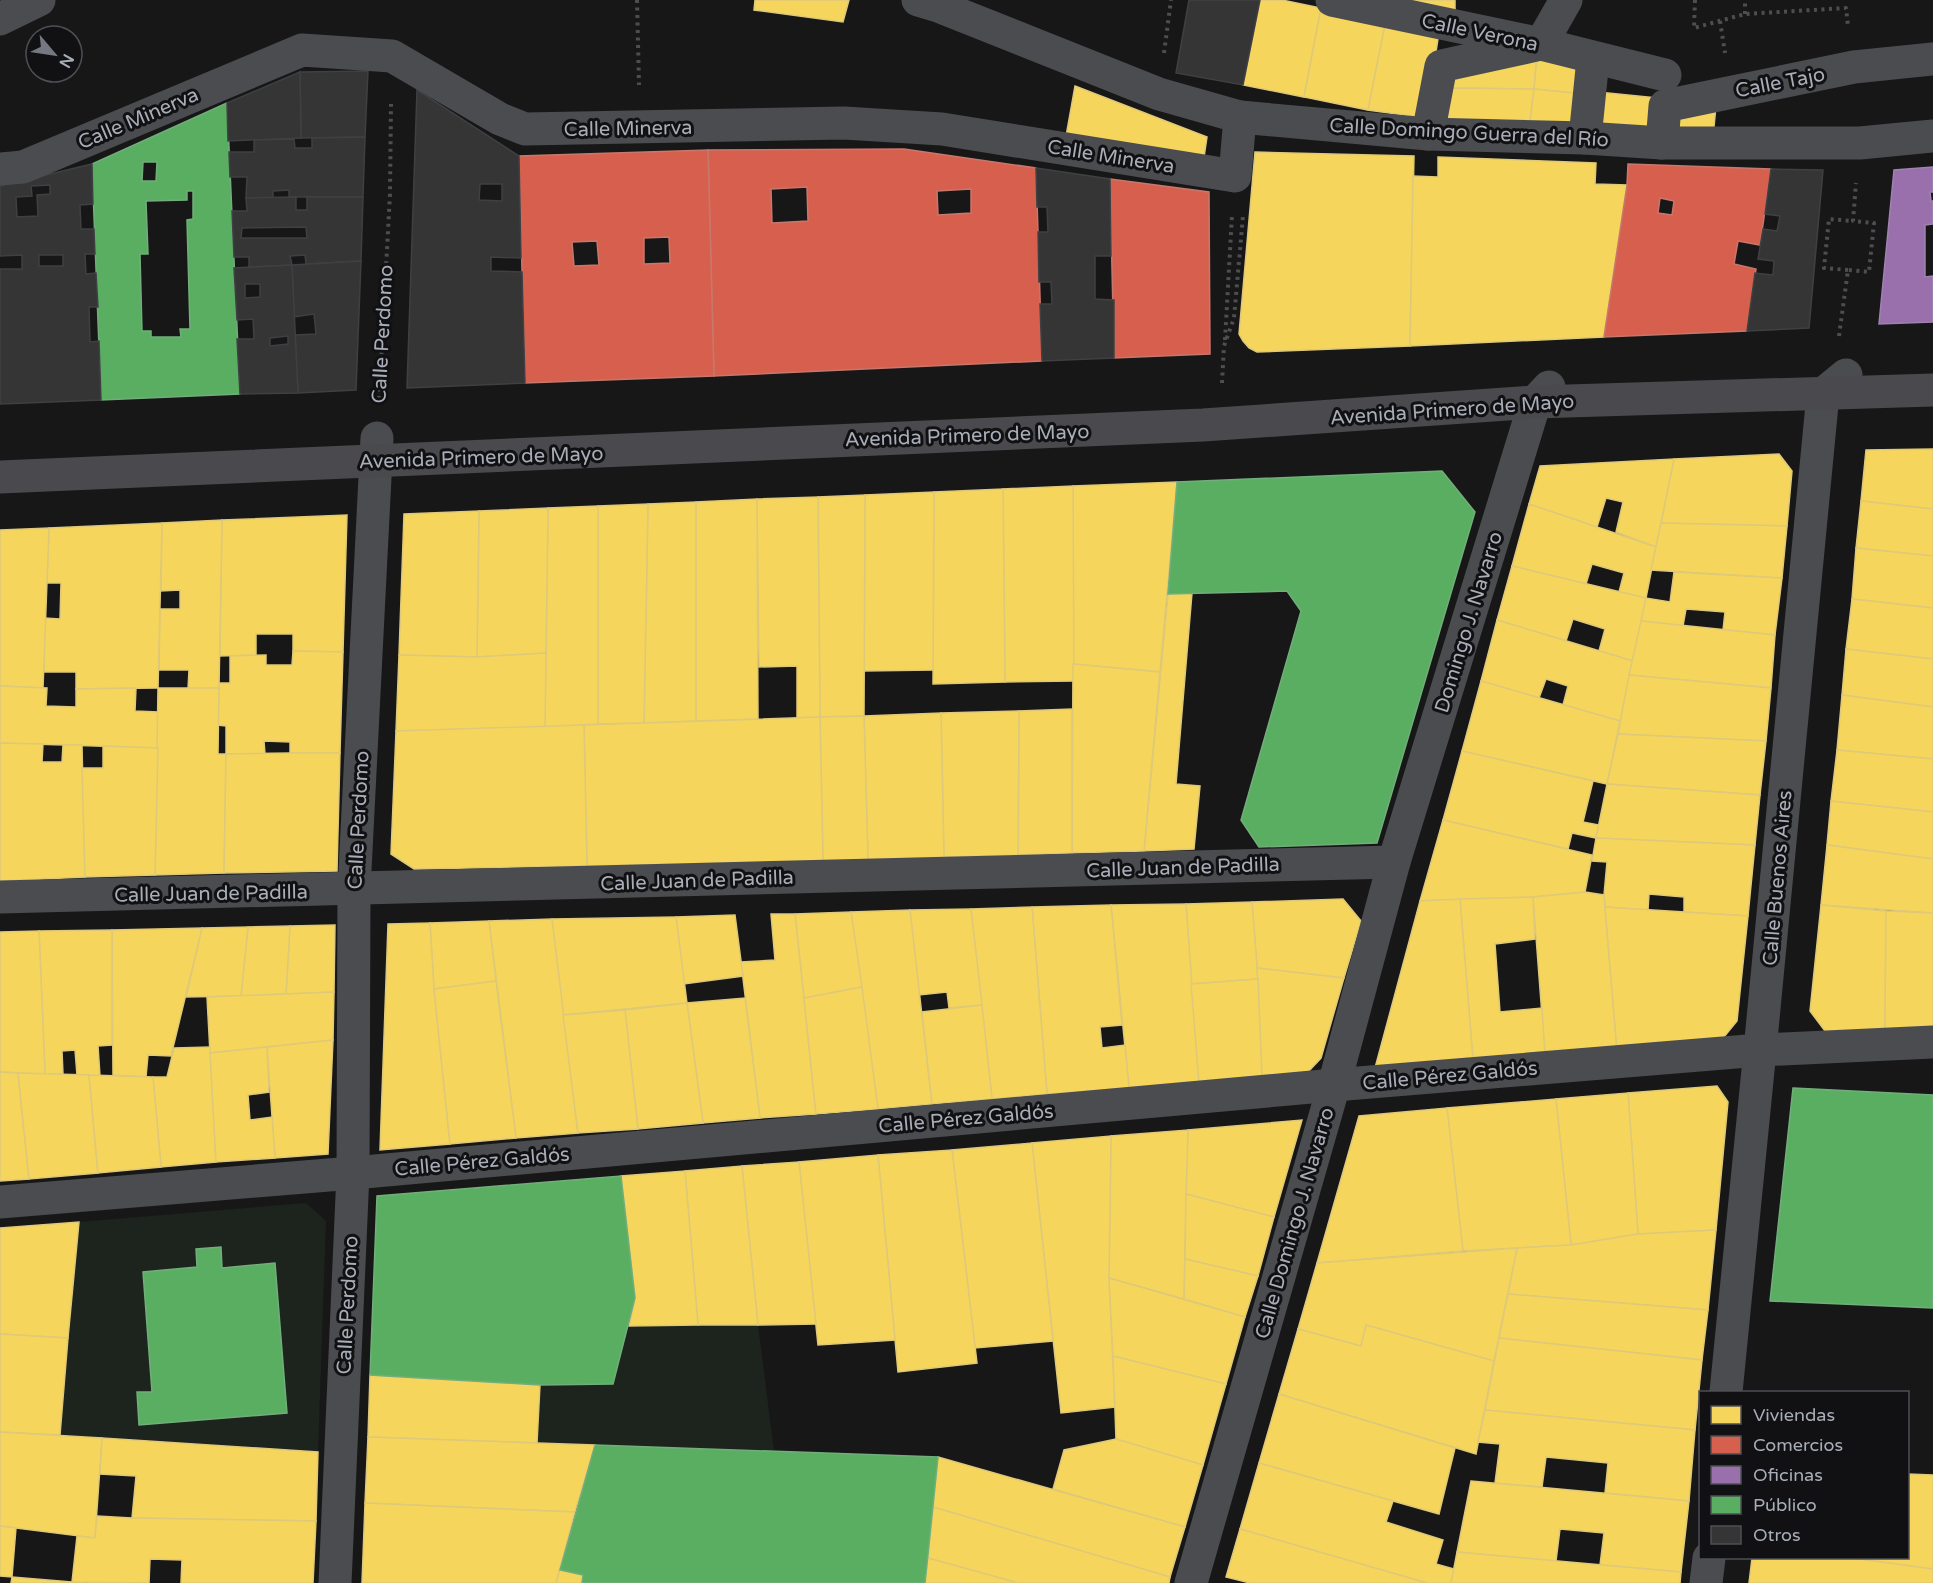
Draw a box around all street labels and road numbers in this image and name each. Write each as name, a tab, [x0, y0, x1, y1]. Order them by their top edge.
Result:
street label: Calle Verona	[1419, 9, 1540, 57]
street label: Calle Tajo	[1733, 63, 1827, 103]
street label: Calle Minerva	[75, 83, 202, 155]
street label: Calle Domingo Guerra del Río	[1329, 114, 1609, 152]
street label: Calle Minerva	[564, 116, 693, 142]
street label: Calle Minerva	[1045, 135, 1176, 179]
street label: Calle Perdomo	[367, 264, 399, 404]
street label: Avenida Primero de Mayo	[1329, 389, 1575, 431]
street label: Avenida Primero de Mayo	[844, 420, 1090, 452]
street label: Avenida Primero de Mayo	[358, 442, 604, 474]
street label: Domingo J. Navarro	[1430, 529, 1508, 716]
street label: Calle Perdomo	[343, 750, 375, 890]
street label: Calle Buenos Aires	[1758, 789, 1798, 967]
street label: Calle Juan de Padilla	[1086, 853, 1280, 883]
street label: Calle Juan de Padilla	[600, 866, 794, 896]
street label: Calle Juan de Padilla	[114, 880, 308, 908]
street label: Calle Pérez Galdós	[1362, 1056, 1539, 1096]
street label: Calle Pérez Galdós	[878, 1099, 1055, 1139]
street label: Calle Domingo J. Navarro	[1250, 1105, 1340, 1342]
street label: Calle Pérez Galdós	[394, 1142, 571, 1182]
street label: Calle Perdomo	[332, 1235, 364, 1375]

